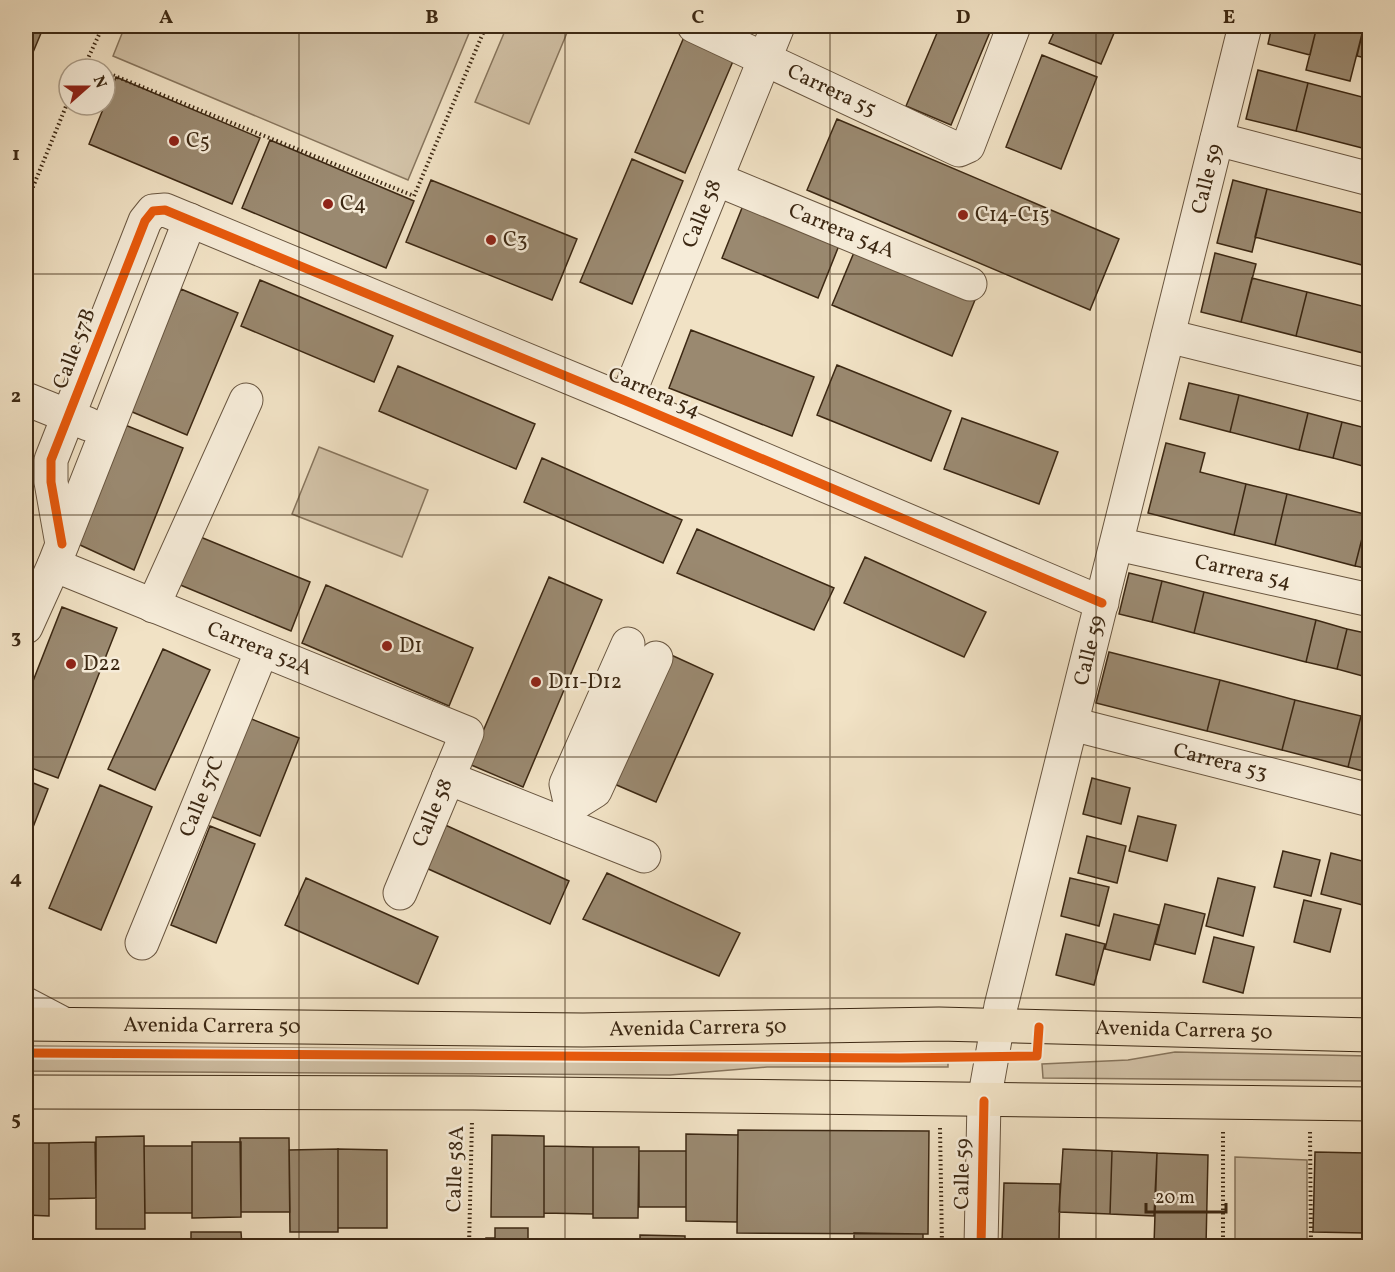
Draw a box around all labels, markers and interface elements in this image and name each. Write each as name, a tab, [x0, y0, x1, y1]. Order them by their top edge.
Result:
text: A	[159, 4, 173, 32]
text: B	[425, 4, 439, 32]
text: C	[692, 4, 705, 32]
text: D	[956, 4, 970, 32]
text: E	[1223, 4, 1235, 32]
north arrow	[57, 57, 117, 117]
street label: Carrera 55	[782, 57, 881, 124]
text: N	[87, 73, 112, 92]
place label: C5	[186, 127, 210, 156]
marker: C5	[167, 134, 181, 148]
text: 1	[12, 141, 20, 169]
street label: Calle 59	[1184, 141, 1230, 217]
street label: Calle 58	[675, 175, 729, 252]
place label: C4	[340, 190, 366, 219]
street label: Carrera 54A	[784, 196, 899, 266]
marker: C4	[321, 197, 335, 211]
place label: C14-C15	[975, 201, 1050, 230]
marker: C14-C15	[956, 208, 970, 222]
place label: C3	[503, 226, 528, 255]
marker: C3	[484, 233, 498, 247]
street label: Calle 57B	[46, 304, 104, 394]
street label: Carrera 54	[603, 361, 705, 425]
text: 2	[11, 383, 21, 411]
street label: Carrera 54	[1192, 547, 1294, 597]
street label: Calle 59	[1067, 612, 1112, 689]
street label: Carrera 52A	[203, 614, 317, 683]
text: 3	[11, 624, 21, 652]
place label: D1	[399, 632, 422, 661]
marker: D1	[380, 639, 394, 653]
place label: D22	[83, 650, 121, 679]
marker: D22	[64, 657, 78, 671]
place label: D11-D12	[548, 668, 622, 697]
marker: D11-D12	[529, 675, 543, 689]
street label: Carrera 53	[1170, 736, 1270, 788]
street label: Calle 57C	[172, 752, 231, 842]
street label: Calle 58	[406, 774, 460, 852]
text: 4	[10, 865, 22, 893]
street label: Avenida Carrera 50	[123, 1011, 301, 1041]
street label: Avenida Carrera 50	[609, 1012, 787, 1044]
street label: Avenida Carrera 50	[1095, 1013, 1273, 1047]
text: 5	[11, 1106, 21, 1134]
street label: Calle 58A	[440, 1125, 472, 1213]
street label: Calle 59	[948, 1138, 978, 1210]
scale bar	[1146, 1176, 1226, 1214]
text: 20 m	[1155, 1186, 1195, 1211]

